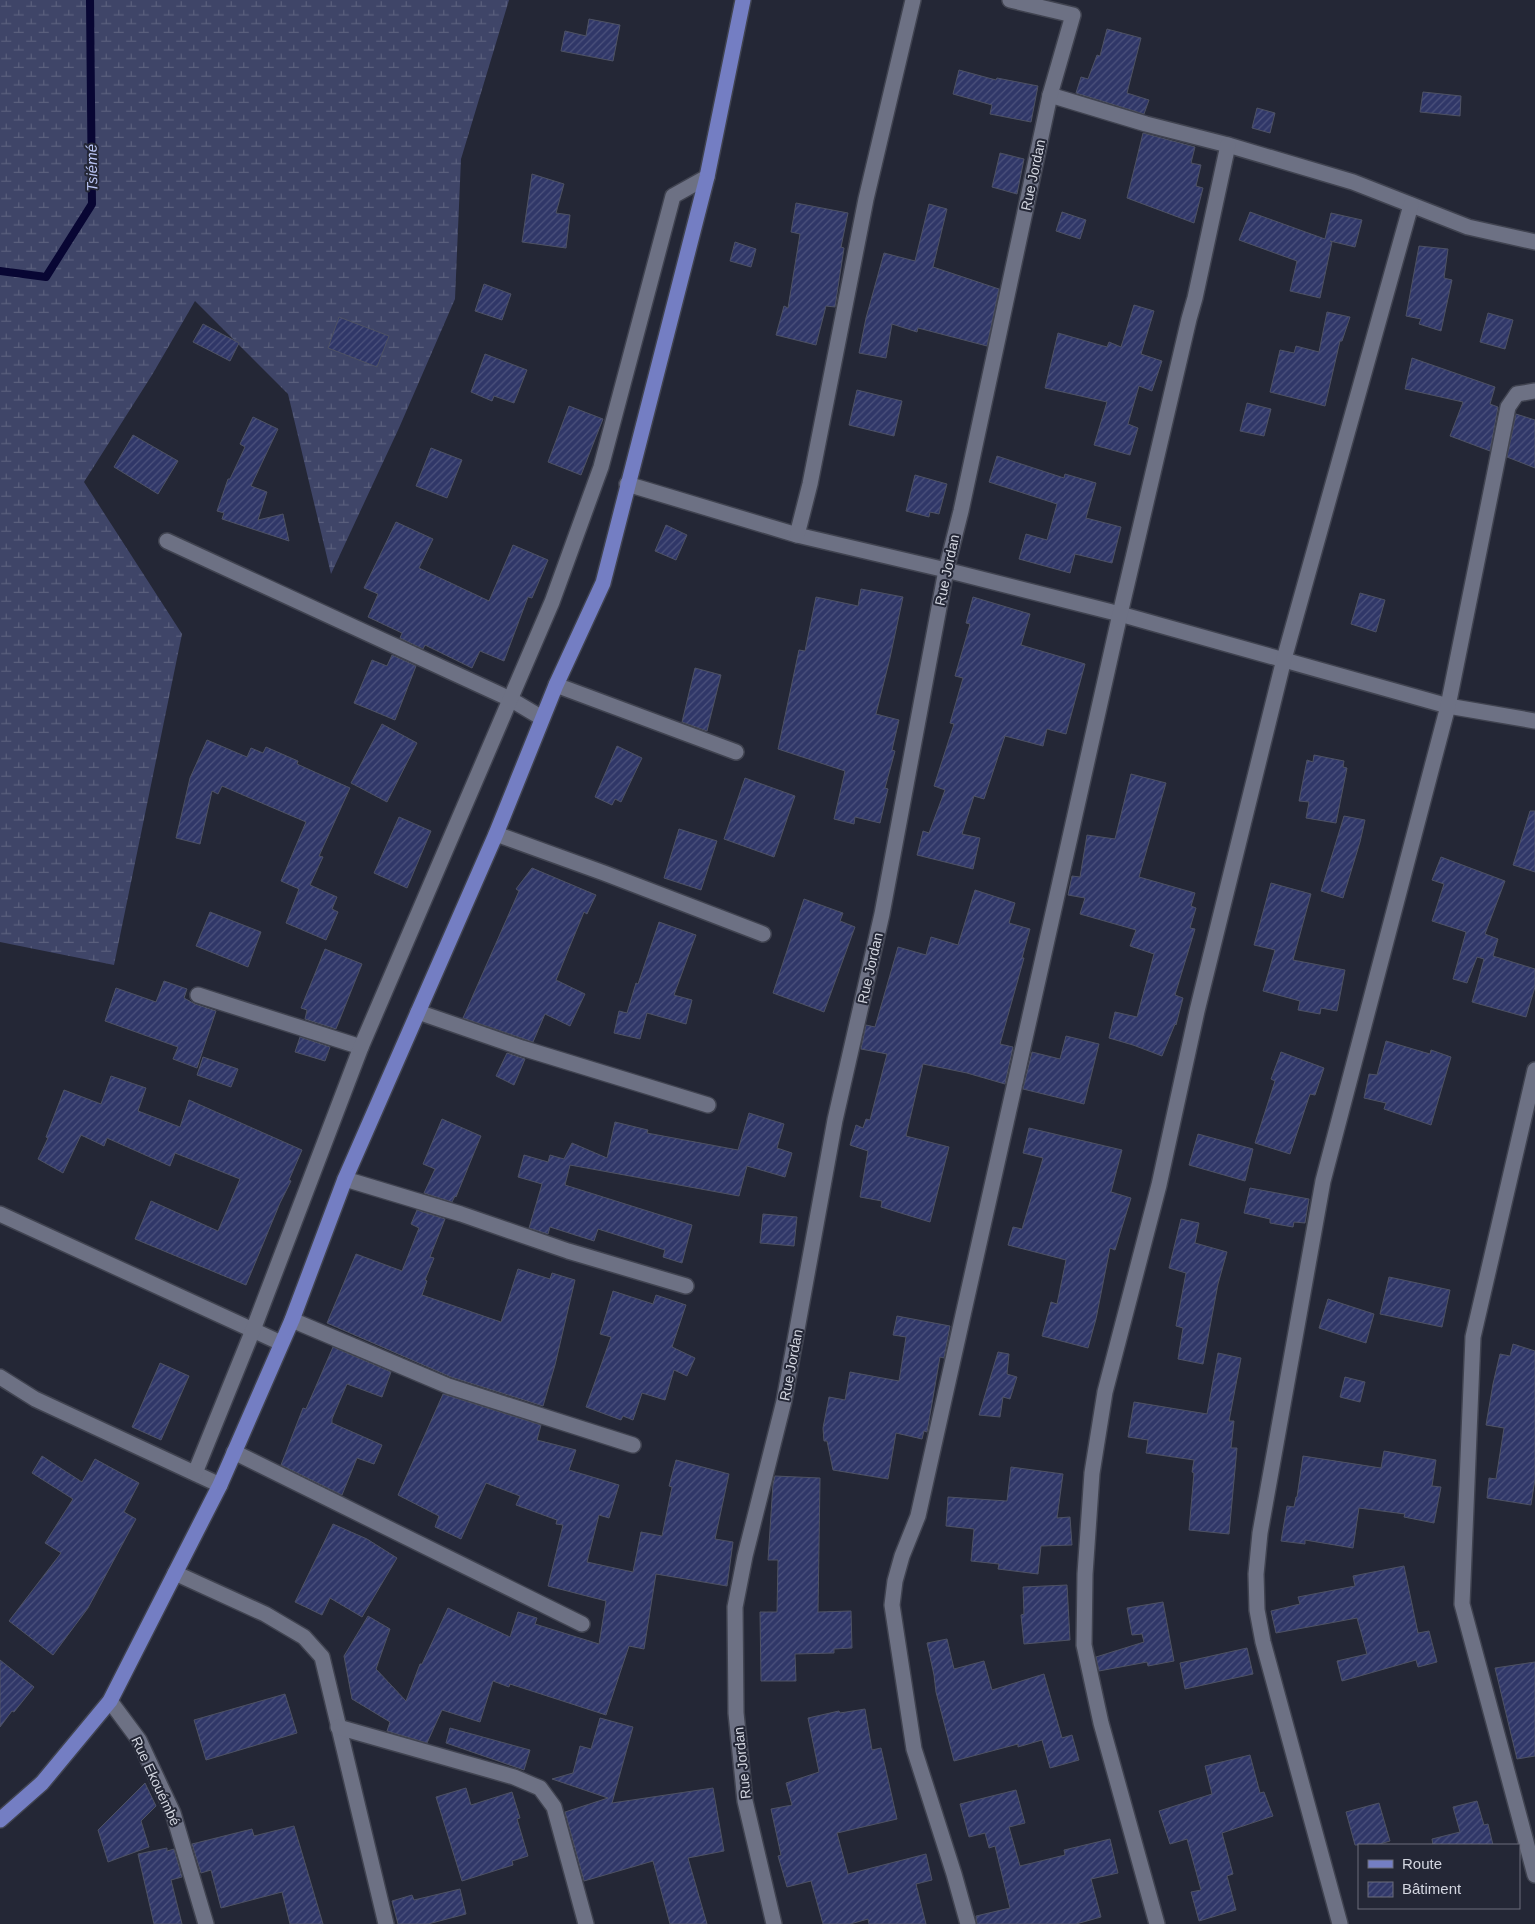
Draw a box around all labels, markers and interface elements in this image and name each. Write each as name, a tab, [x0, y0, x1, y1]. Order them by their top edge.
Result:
street label: Rue Jordan	[1018, 138, 1048, 212]
water label: Tsiémé	[83, 144, 100, 192]
street label: Rue Jordan	[932, 533, 962, 607]
street label: Rue Jordan	[854, 931, 886, 1005]
street label: Rue Jordan	[776, 1328, 806, 1402]
street label: Rue Jordan	[730, 1726, 754, 1800]
street label: Rue Ekouémbé	[128, 1734, 184, 1828]
legend	[1358, 1844, 1520, 1909]
text: Route	[1402, 1855, 1442, 1872]
text: Bâtiment	[1402, 1880, 1462, 1897]

